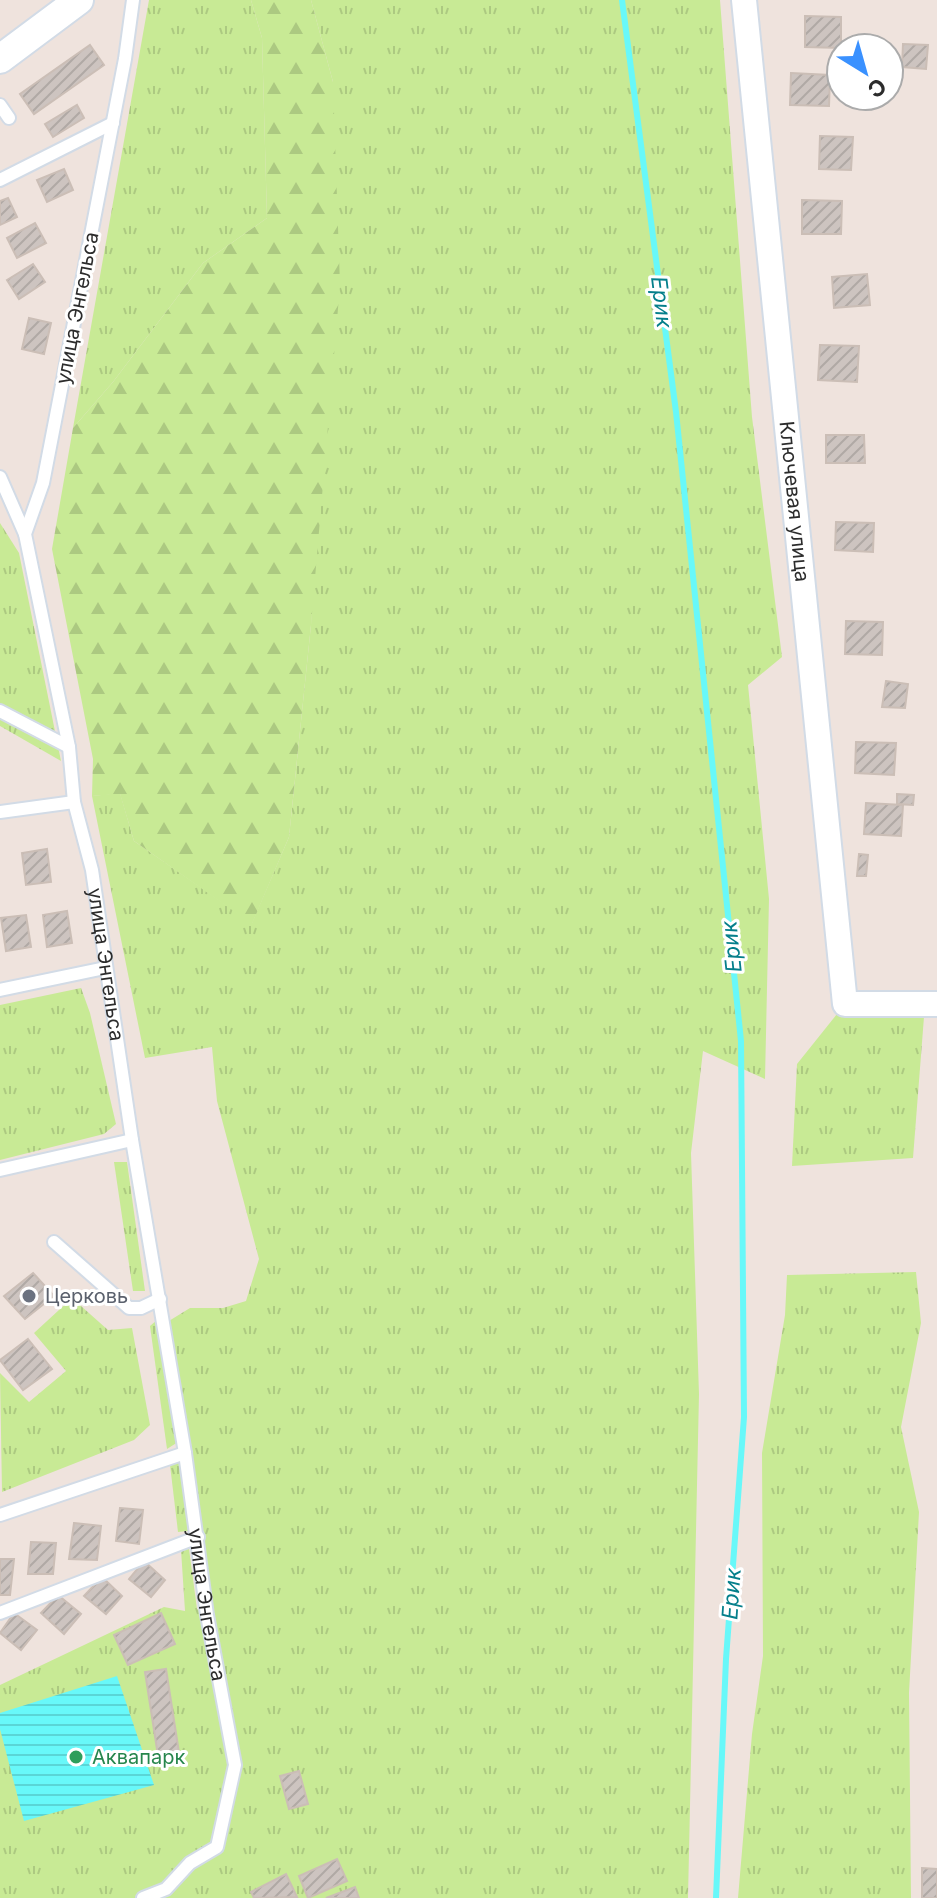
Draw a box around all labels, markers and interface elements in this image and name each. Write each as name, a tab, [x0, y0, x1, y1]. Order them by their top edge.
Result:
north arrow	[825, 32, 905, 112]
text: С	[863, 73, 891, 103]
street label: улица Энгельса	[50, 230, 104, 386]
water label: Ерик	[646, 275, 678, 330]
street label: Ключевая улица	[774, 420, 814, 583]
street label: улица Энгельса	[83, 886, 129, 1043]
water label: Ерик	[715, 919, 747, 974]
place label: Церковь	[45, 1284, 128, 1308]
marker: Церковь	[20, 1287, 38, 1305]
street label: улица Энгельса	[183, 1526, 231, 1683]
water label: Ерик	[716, 1566, 746, 1621]
place label: Аквапарк	[92, 1745, 185, 1769]
marker: Аквапарк	[67, 1748, 85, 1766]

